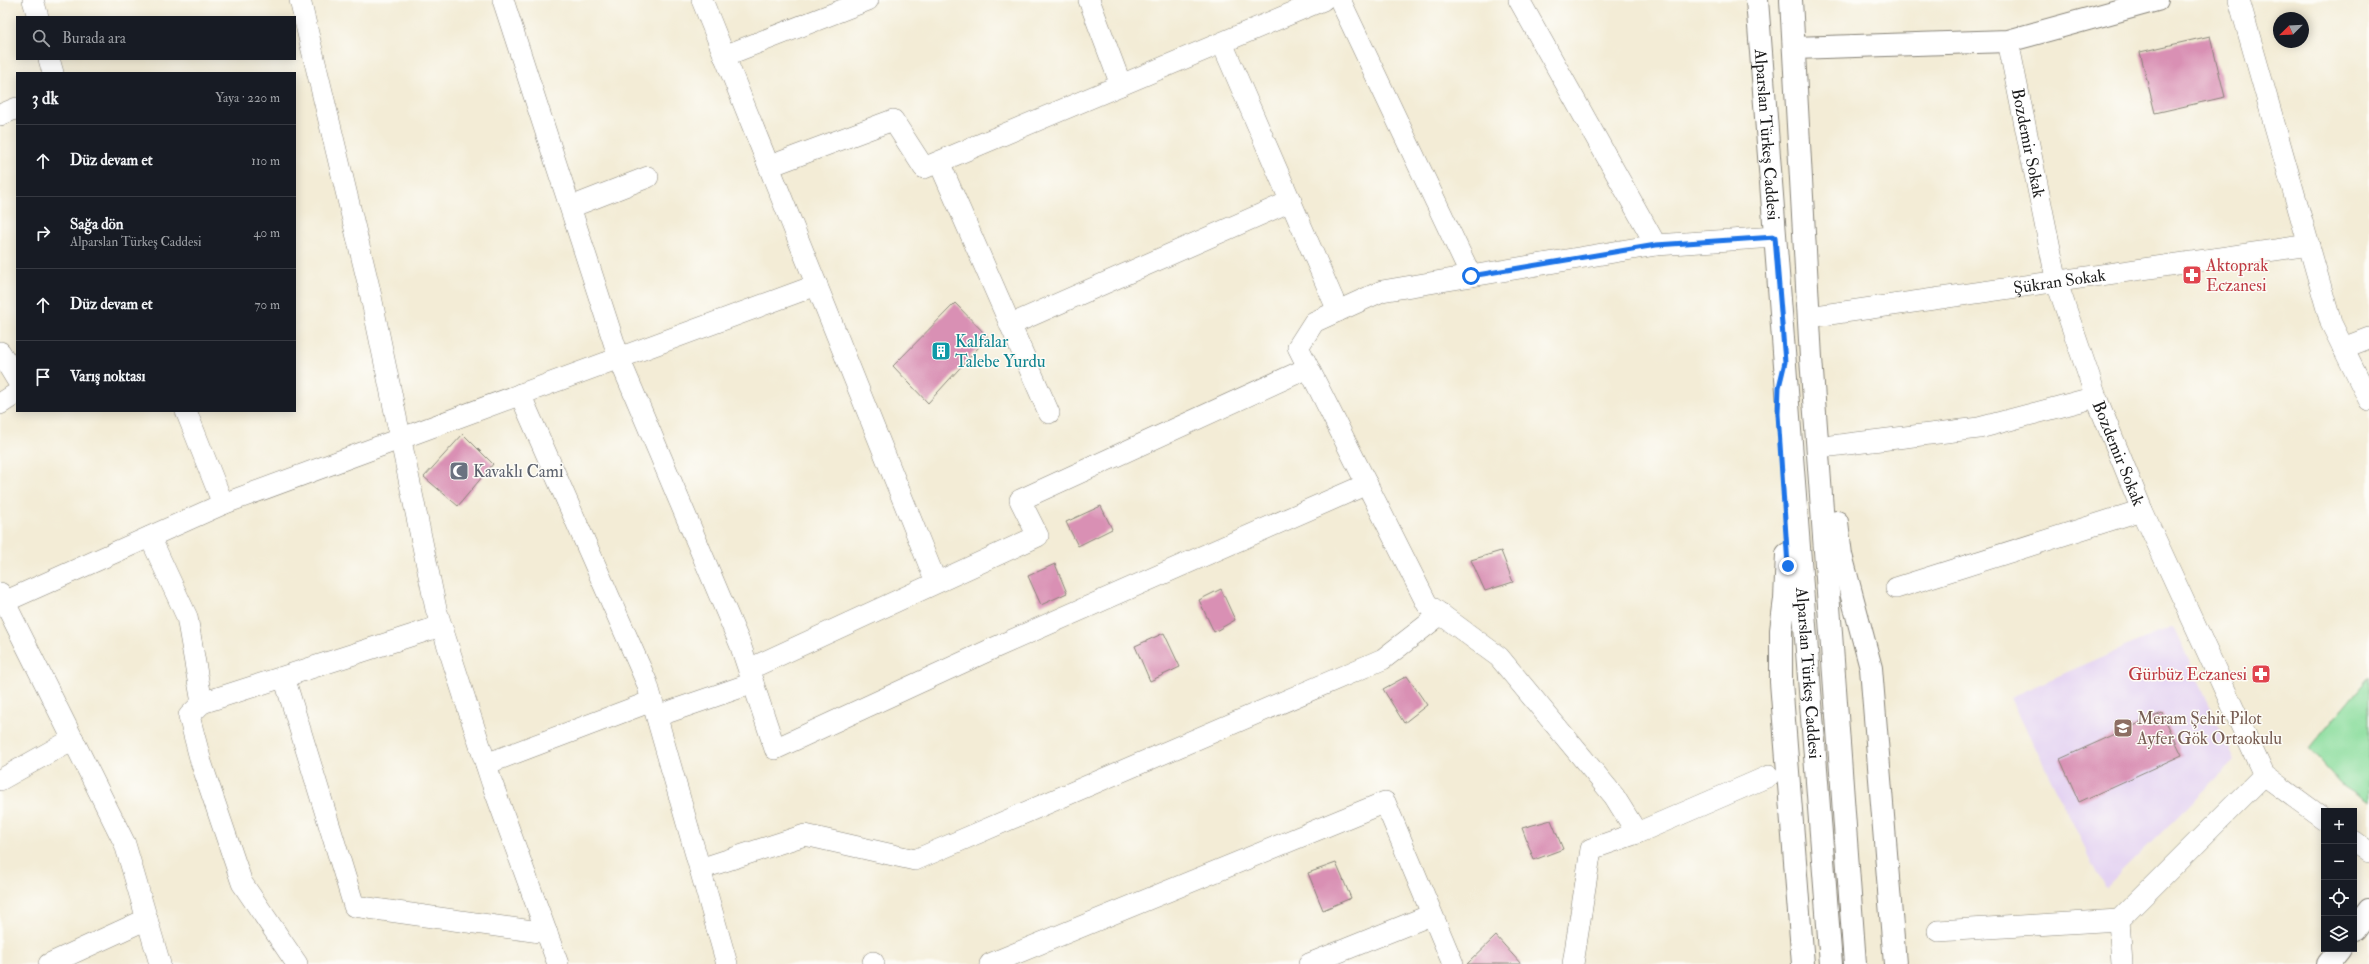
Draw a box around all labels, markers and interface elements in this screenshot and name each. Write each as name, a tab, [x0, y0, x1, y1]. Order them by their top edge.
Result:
north arrow	[2273, 12, 2309, 48]
search box	[16, 16, 296, 60]
icon: search	[30, 27, 52, 49]
text: Burada ara	[62, 29, 126, 48]
street label: Alparslan Türkeş Caddesi	[1750, 47, 1784, 222]
street label: Bozdemir Sokak	[2007, 86, 2049, 200]
text: 3 dk	[32, 88, 59, 109]
text: Yaya · 220 m	[215, 90, 280, 106]
icon: ahead	[32, 150, 54, 172]
text: Düz devam et	[70, 151, 153, 170]
text: 110 m	[251, 153, 280, 169]
text: Sağa dön	[70, 215, 124, 234]
icon: right	[32, 222, 54, 244]
text: 40 m	[254, 225, 280, 241]
text: Alparslan Türkeş Caddesi	[70, 234, 201, 250]
place label: Aktoprak Eczanesi	[2205, 255, 2268, 296]
street label: Şükran Sokak	[2012, 264, 2107, 298]
pharmacy icon: Aktoprak Eczanesi	[2181, 264, 2203, 286]
route start	[1462, 267, 1480, 285]
icon: ahead	[32, 294, 54, 316]
text: Düz devam et	[70, 295, 153, 314]
text: 70 m	[255, 297, 280, 313]
place label: Kalfalar Talebe Yurdu	[955, 331, 1046, 372]
building icon: Kalfalar Talebe Yurdu	[930, 340, 952, 362]
icon: arrive	[32, 366, 54, 388]
text: Varış noktası	[70, 367, 145, 386]
street label: Bozdemir Sokak	[2088, 398, 2149, 509]
mosque icon: Kavaklı Cami	[448, 460, 470, 482]
place label: Kavaklı Cami	[473, 461, 564, 482]
route end	[1779, 557, 1797, 575]
street label: Alparslan Türkeş Caddesi	[1791, 586, 1825, 760]
pharmacy icon: Gürbüz Eczanesi	[2250, 663, 2272, 685]
place label: Gürbüz Eczanesi	[2128, 664, 2247, 685]
place label: Meram Şehit Pilot Ayfer Gök Ortaokulu	[2136, 708, 2282, 750]
school or university icon: Meram Şehit Pilot Ayfer Gök Ortaokulu	[2112, 717, 2134, 739]
map controls	[2321, 808, 2357, 952]
button: +	[2321, 808, 2357, 844]
button: −	[2321, 844, 2357, 880]
button: locate	[2321, 880, 2357, 916]
button: layers	[2321, 916, 2357, 952]

